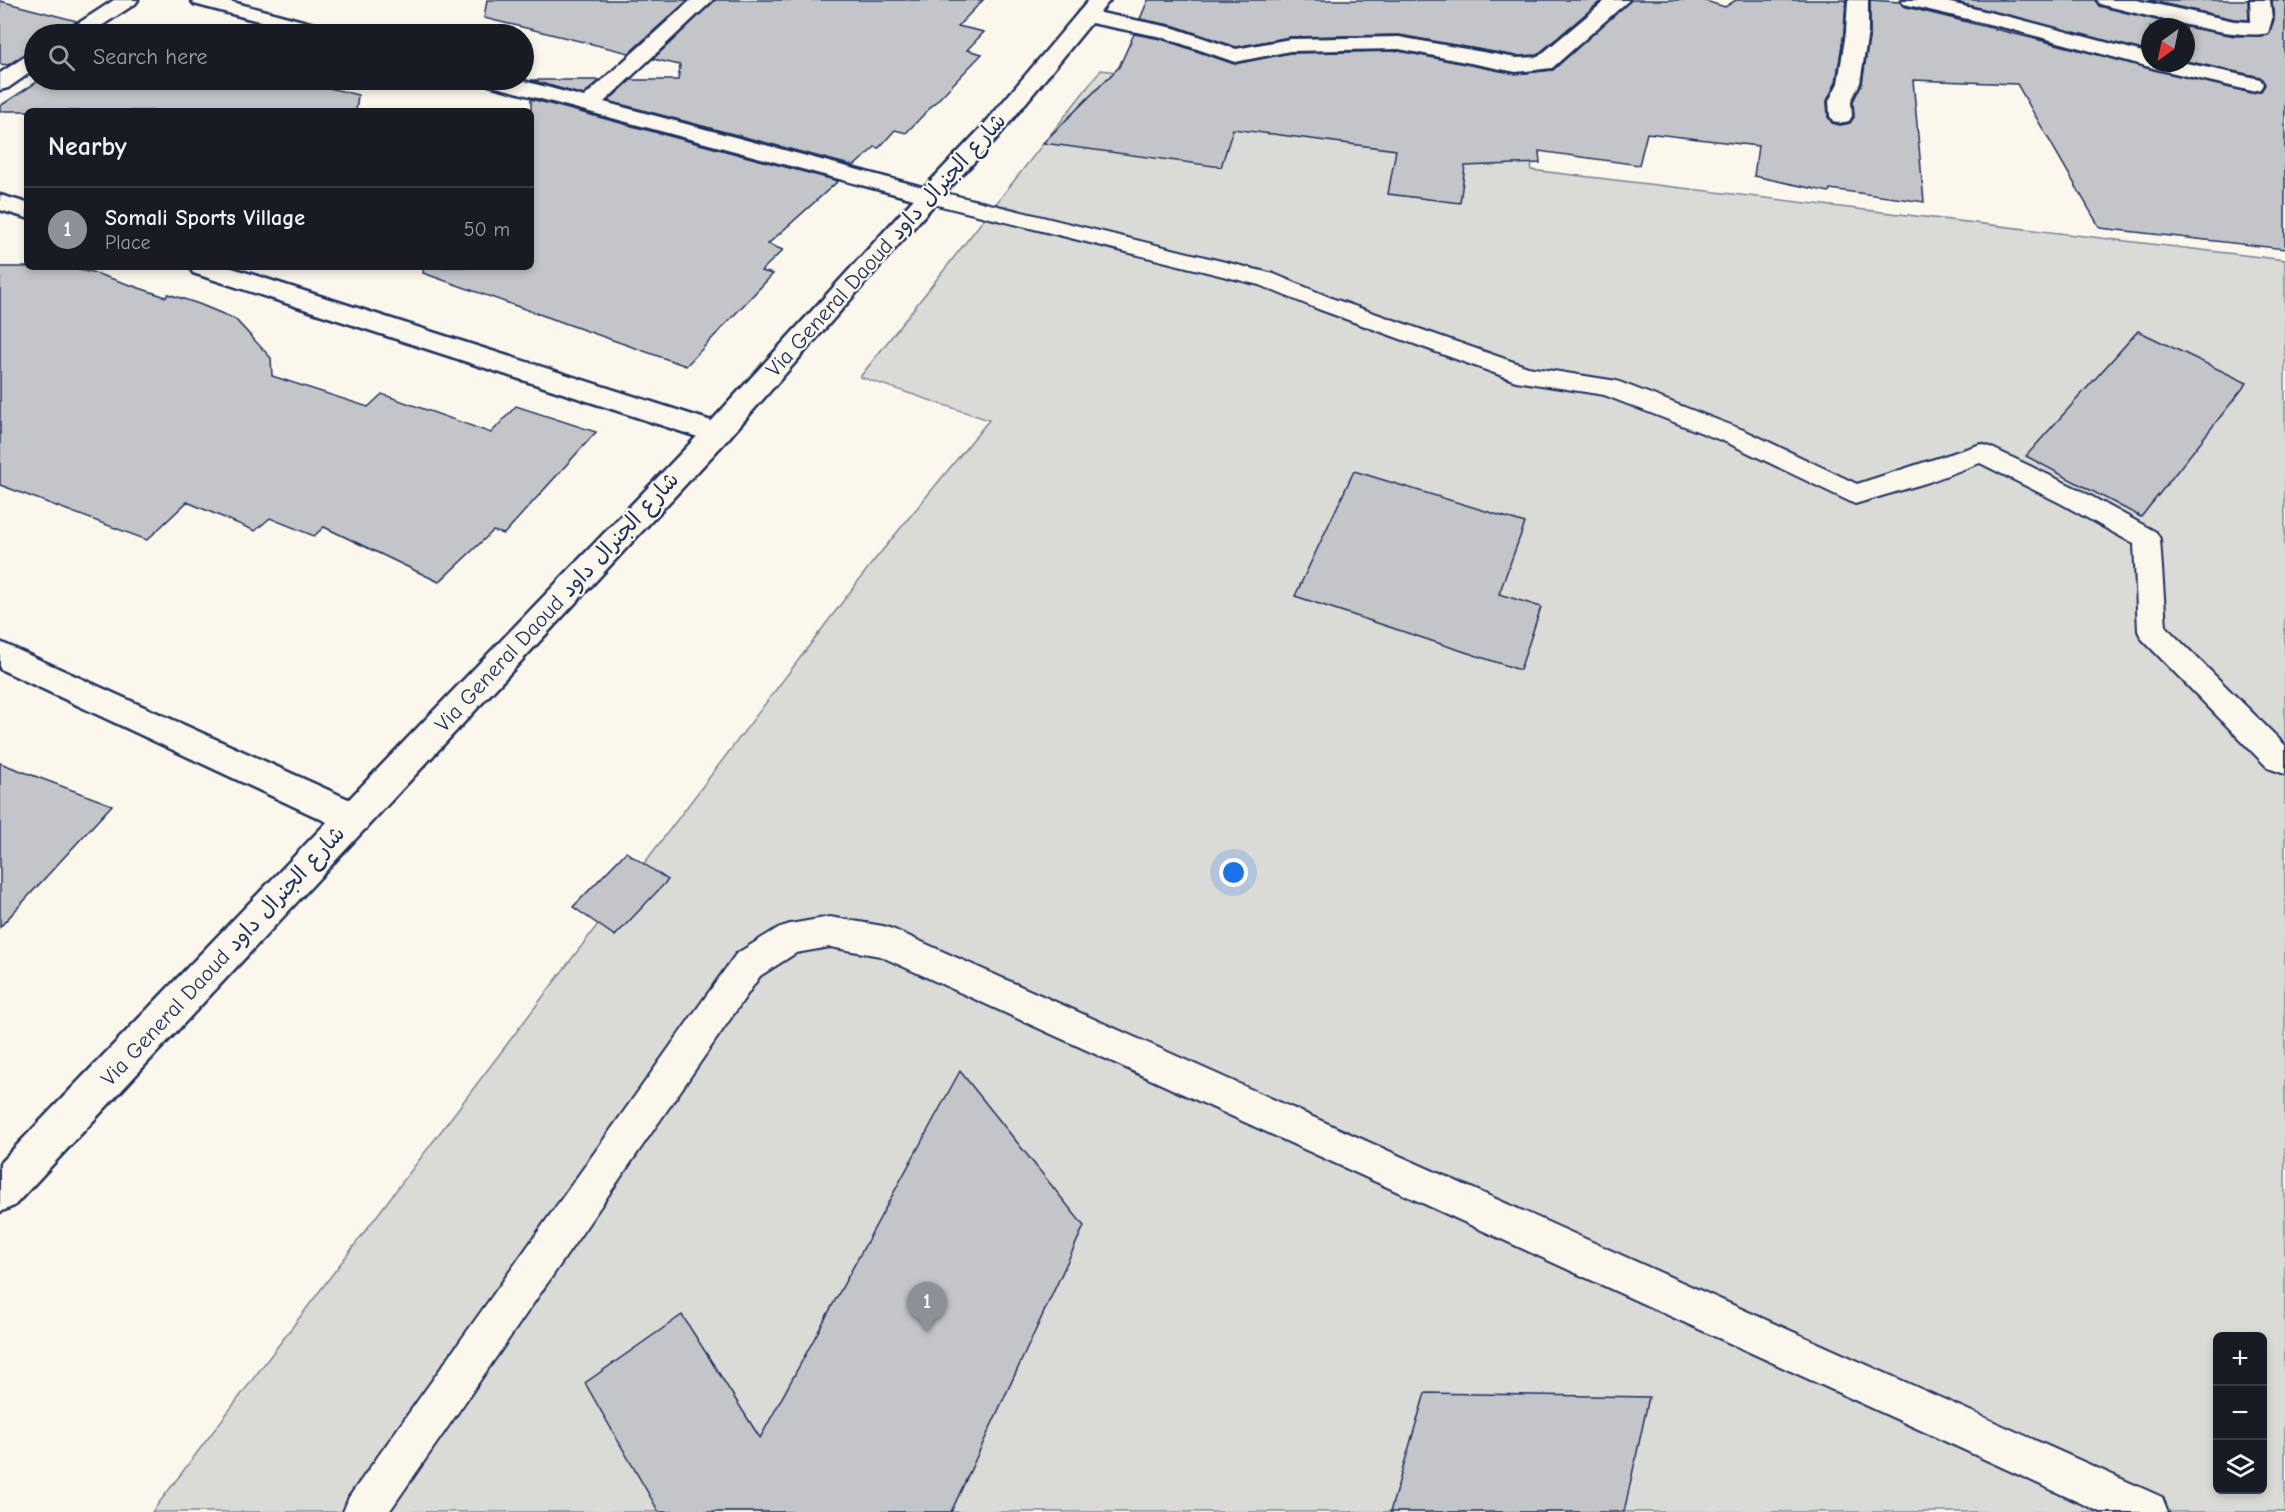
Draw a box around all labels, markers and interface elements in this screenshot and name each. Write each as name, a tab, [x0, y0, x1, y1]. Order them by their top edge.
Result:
north arrow	[2141, 18, 2195, 72]
search box	[24, 24, 534, 90]
icon: search	[45, 41, 78, 74]
text: Search here	[93, 44, 208, 70]
street label: Via General Daoud شارع الجنرال داود	[761, 108, 1013, 383]
text: Nearby	[48, 132, 127, 162]
text: Somali Sports Village	[105, 205, 305, 231]
text: 1	[64, 218, 71, 241]
text: 50 m	[464, 218, 510, 241]
text: Place	[105, 231, 151, 254]
street label: Via General Daoud شارع الجنرال داود	[430, 467, 686, 739]
street label: Via General Daoud شارع الجنرال داود	[96, 821, 352, 1093]
your location	[1219, 858, 1248, 887]
pin: 1	[908, 1282, 946, 1332]
map controls	[2213, 1332, 2267, 1494]
button: +	[2213, 1332, 2267, 1386]
button: −	[2213, 1386, 2267, 1440]
button: layers	[2213, 1440, 2267, 1494]

